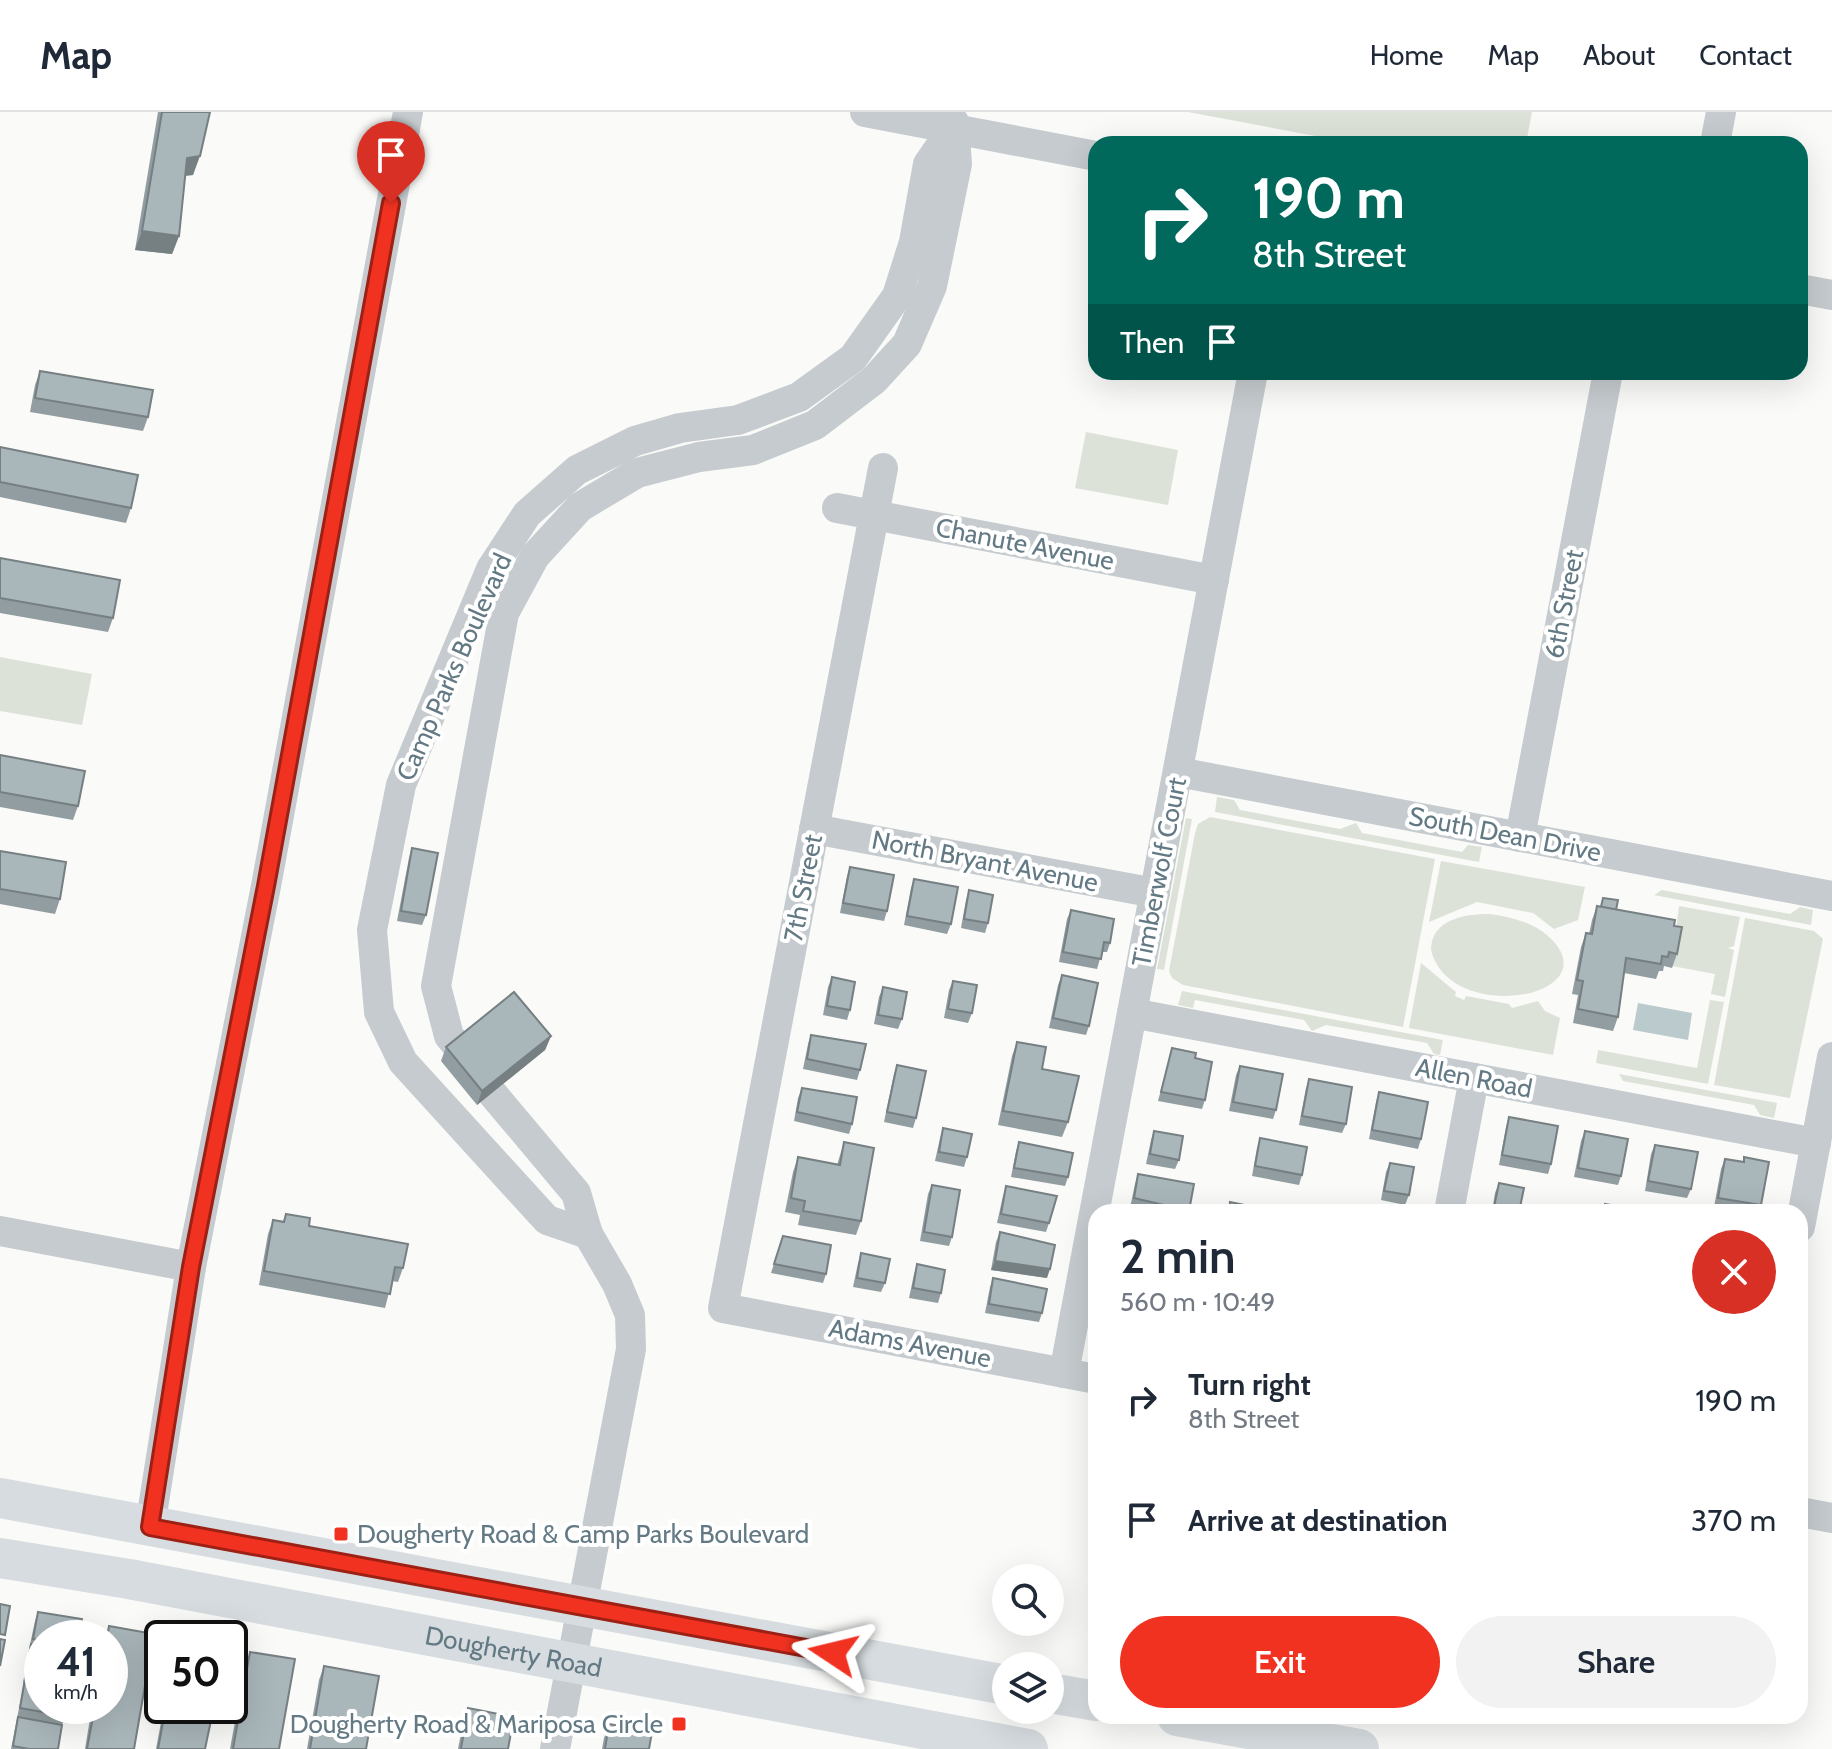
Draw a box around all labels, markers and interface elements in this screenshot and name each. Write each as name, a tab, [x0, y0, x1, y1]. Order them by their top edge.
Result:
text: Map	[40, 32, 112, 79]
text: Home	[1370, 38, 1443, 72]
text: Map	[1487, 38, 1539, 72]
text: About	[1583, 38, 1655, 72]
text: Contact	[1699, 38, 1792, 72]
pin	[357, 121, 425, 203]
icon: arrive	[369, 133, 413, 177]
text: 190 m	[1252, 164, 1405, 232]
icon: right	[1120, 168, 1224, 272]
text: 8th Street	[1252, 232, 1406, 276]
icon: arrive	[1200, 320, 1244, 364]
text: Then	[1120, 324, 1184, 361]
street label: Chanute Avenue	[933, 511, 1117, 577]
street label: 6th Street	[1538, 547, 1590, 661]
street label: Camp Parks Boulevard	[390, 548, 518, 786]
street label: Timberwolf Court	[1125, 774, 1193, 969]
street label: South Dean Drive	[1406, 800, 1604, 868]
street label: North Bryant Avenue	[869, 823, 1101, 899]
street label: 7th Street	[777, 831, 829, 944]
street label: Allen Road	[1413, 1051, 1535, 1105]
text: 2 min	[1120, 1227, 1236, 1285]
button: close	[1692, 1230, 1776, 1314]
text: 560 m · 10:49	[1120, 1286, 1275, 1318]
street label: Adams Avenue	[826, 1312, 994, 1374]
text: Turn right	[1188, 1366, 1311, 1403]
icon: right	[1120, 1378, 1164, 1422]
text: 190 m	[1695, 1382, 1776, 1419]
text: 8th Street	[1188, 1403, 1299, 1435]
icon: arrive	[1120, 1498, 1164, 1542]
text: Arrive at destination	[1188, 1502, 1448, 1539]
text: 370 m	[1691, 1502, 1776, 1539]
place label: Dougherty Road & Camp Parks Boulevard	[357, 1518, 809, 1550]
marker: Dougherty Road & Camp Parks Boulevard	[332, 1525, 350, 1543]
map controls	[992, 1564, 1064, 1724]
button: search	[992, 1564, 1064, 1636]
position arrow	[791, 1611, 875, 1695]
button: Exit	[1120, 1616, 1440, 1708]
button: Share	[1456, 1616, 1776, 1708]
street label: Dougherty Road	[422, 1619, 605, 1684]
speed limit sign: 50	[144, 1620, 248, 1724]
text: 41	[56, 1637, 96, 1686]
button: layers	[992, 1652, 1064, 1724]
text: km/h	[54, 1680, 98, 1704]
place label: Dougherty Road & Mariposa Circle	[290, 1708, 663, 1740]
marker: Dougherty Road & Mariposa Circle	[670, 1715, 688, 1733]

